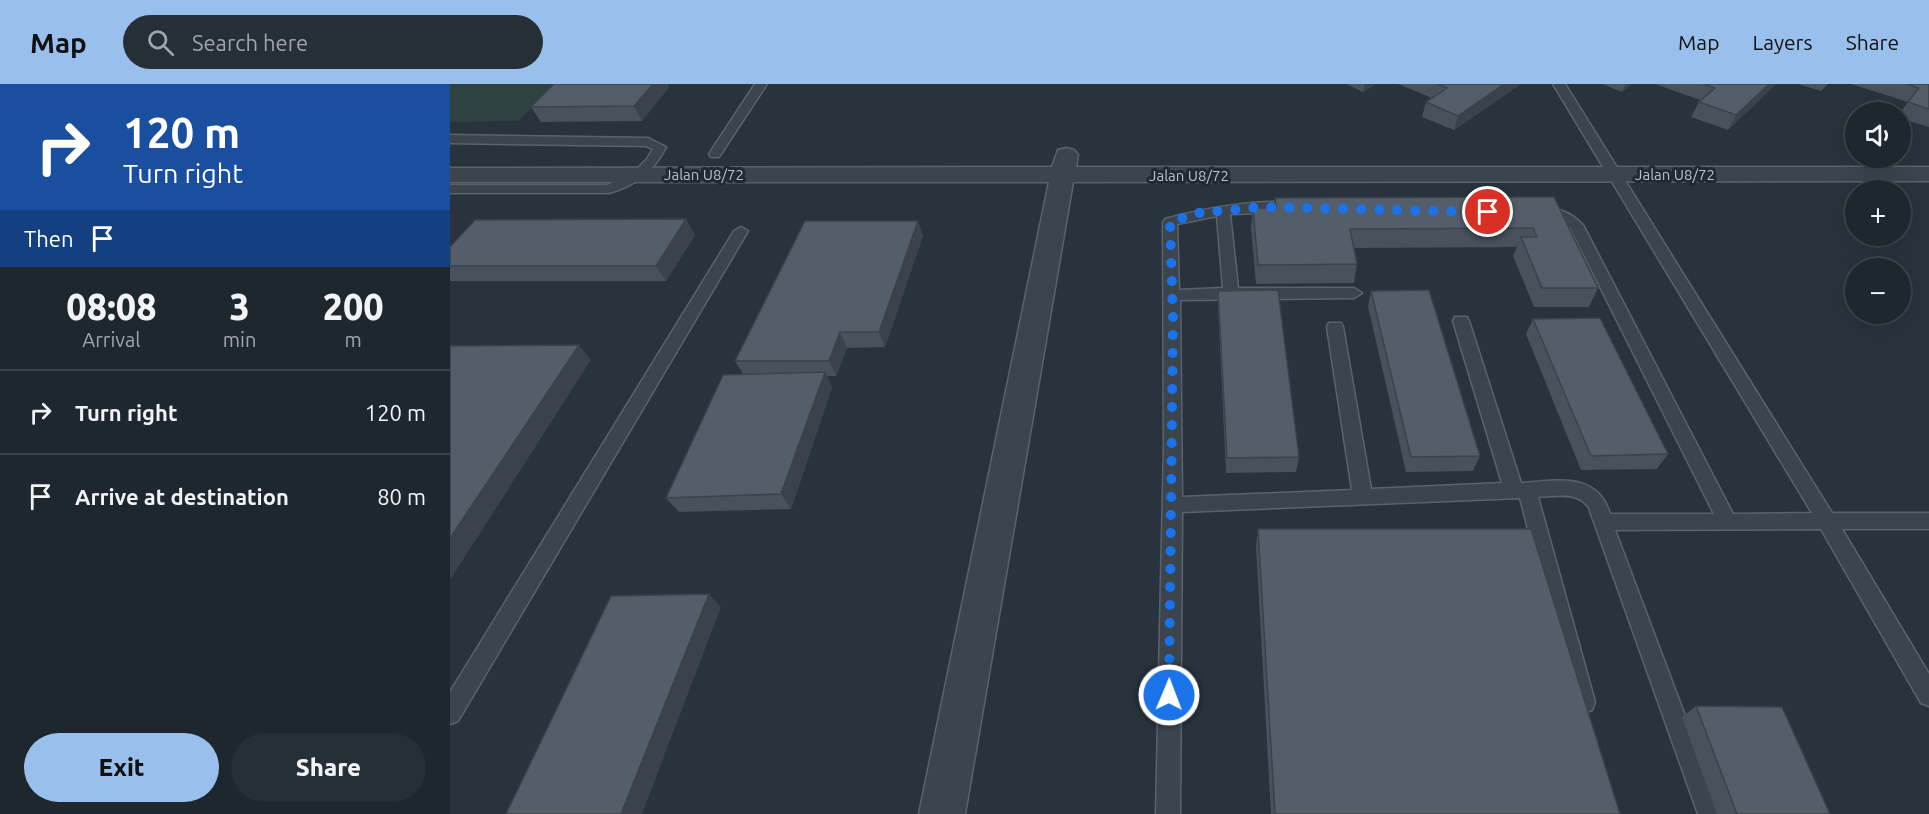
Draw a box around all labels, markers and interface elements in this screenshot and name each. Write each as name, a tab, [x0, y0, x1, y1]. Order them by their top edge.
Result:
search box	[123, 15, 543, 69]
icon: search	[144, 26, 177, 59]
text: Map	[30, 27, 87, 58]
text: Search here	[192, 30, 308, 55]
text: Map	[1678, 30, 1719, 54]
text: Layers	[1752, 30, 1813, 54]
text: Share	[1846, 30, 1899, 54]
map controls	[1845, 102, 1911, 324]
button: sound	[1845, 102, 1911, 168]
icon: right	[24, 108, 102, 186]
text: 120 m	[123, 109, 240, 156]
text: Turn right	[123, 158, 243, 188]
street label: Jalan U8/72	[664, 166, 744, 183]
street label: Jalan U8/72	[1635, 166, 1715, 183]
street label: Jalan U8/72	[1149, 167, 1229, 184]
button: +	[1845, 180, 1911, 246]
pin	[1462, 186, 1513, 237]
icon: arrive	[1471, 195, 1504, 228]
icon: arrive	[86, 222, 119, 255]
text: Then	[24, 226, 74, 251]
button: −	[1845, 258, 1911, 324]
text: 08:08	[66, 286, 156, 327]
text: 3	[229, 286, 250, 327]
text: 200	[323, 286, 384, 327]
text: Arrival	[82, 328, 141, 351]
text: min	[223, 328, 256, 351]
text: m	[345, 328, 362, 351]
icon: right	[24, 396, 57, 429]
text: Turn right	[75, 400, 177, 425]
text: 120 m	[365, 400, 426, 425]
icon: arrive	[24, 480, 57, 513]
text: Arrive at destination	[75, 484, 289, 509]
text: 80 m	[377, 484, 426, 509]
position arrow	[1137, 663, 1201, 727]
button: Exit	[24, 733, 219, 802]
button: Share	[231, 733, 426, 802]

